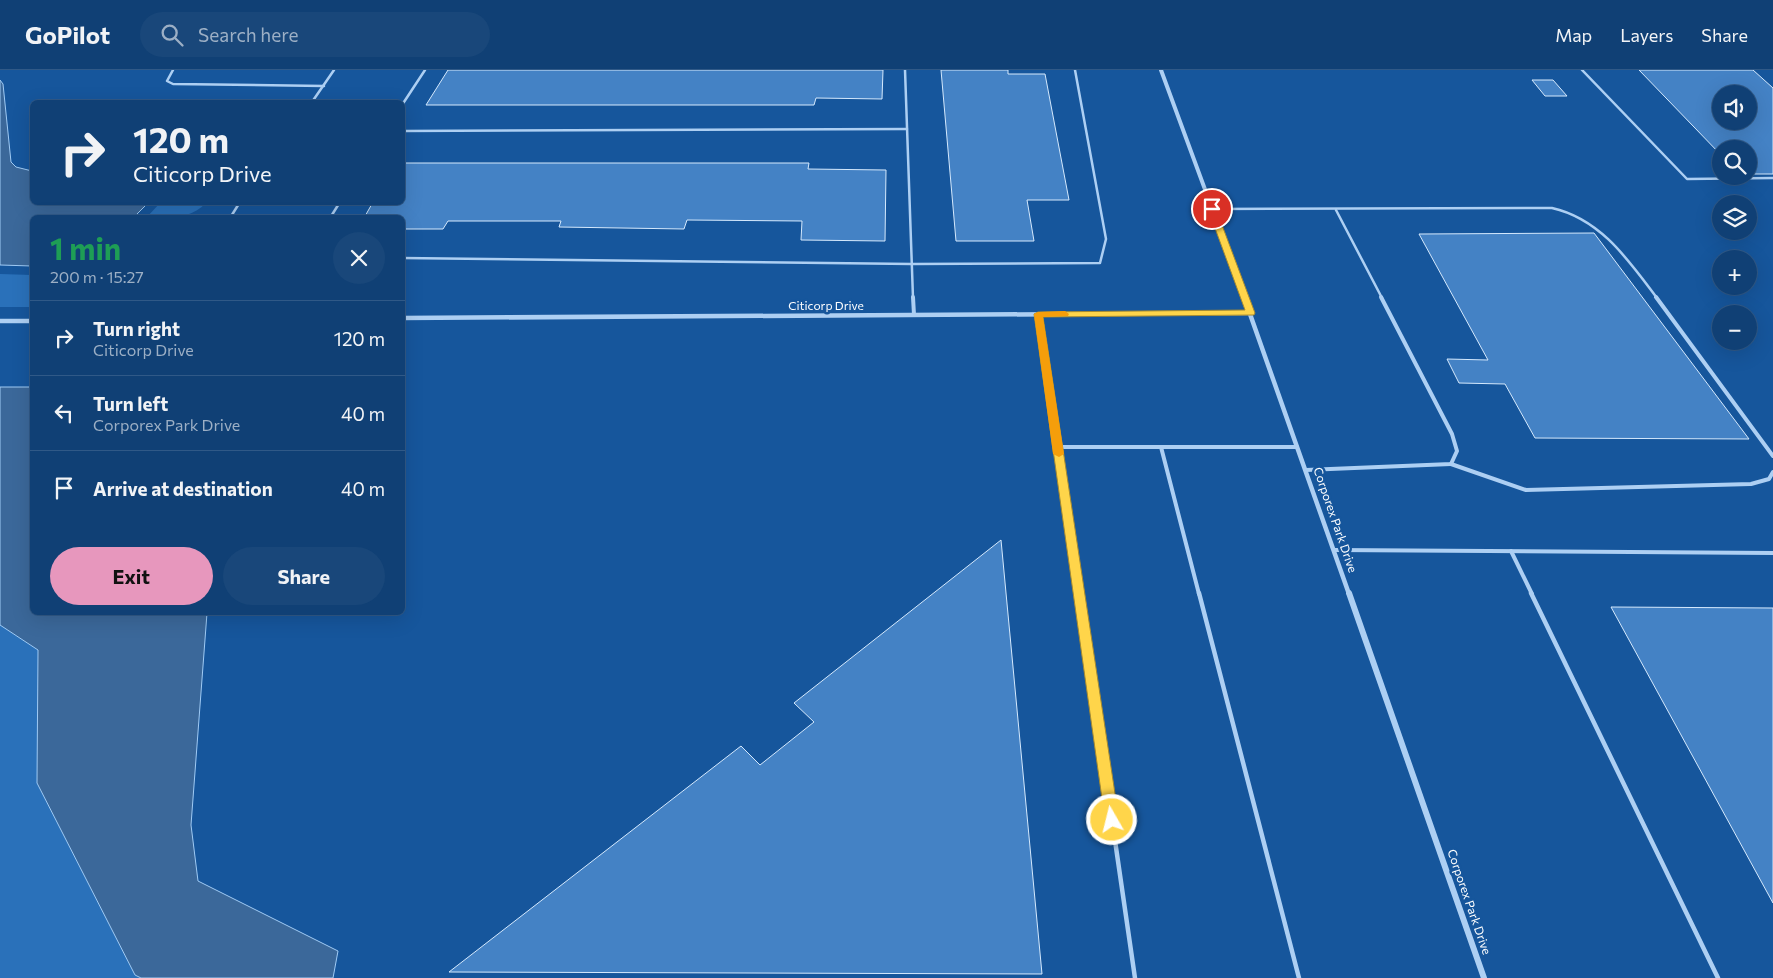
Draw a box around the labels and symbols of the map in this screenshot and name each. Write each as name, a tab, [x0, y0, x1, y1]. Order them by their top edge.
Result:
pin	[1191, 188, 1233, 230]
street label: Citicorp Drive	[788, 298, 864, 312]
street label: Corporex Park Drive	[1311, 465, 1361, 574]
position arrow	[1085, 793, 1137, 845]
street label: Corporex Park Drive	[1445, 847, 1495, 956]

